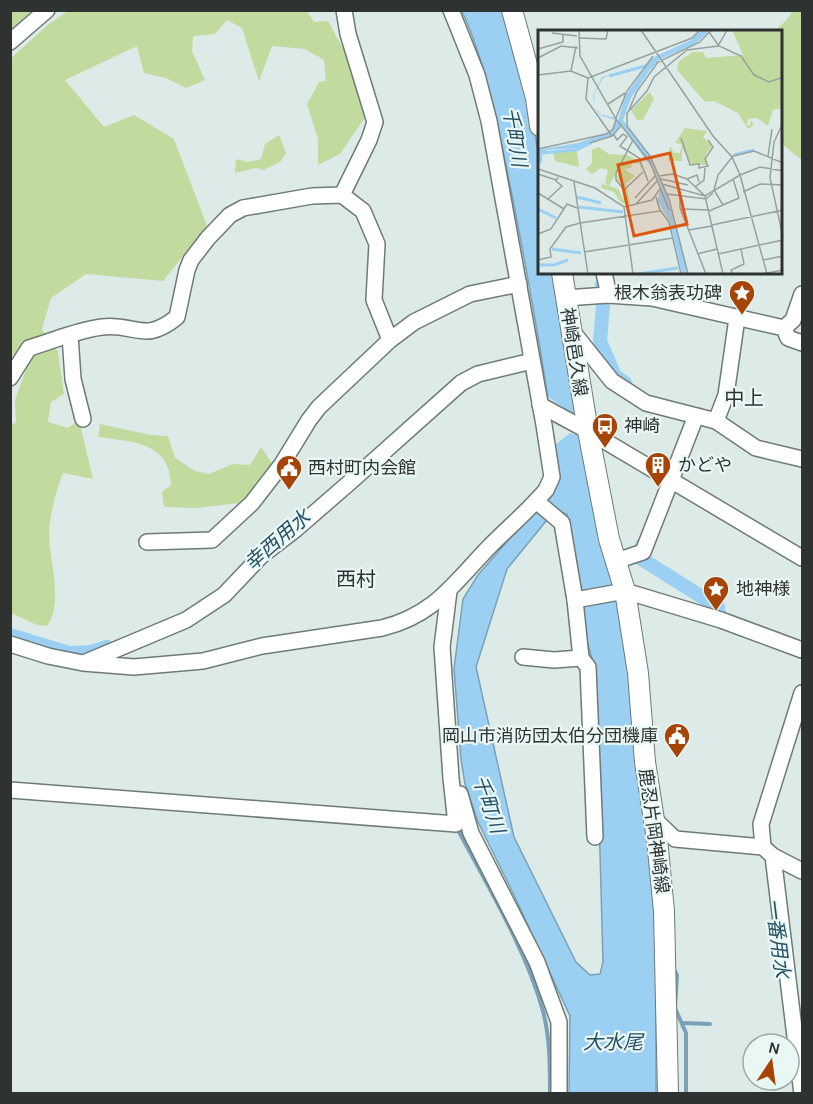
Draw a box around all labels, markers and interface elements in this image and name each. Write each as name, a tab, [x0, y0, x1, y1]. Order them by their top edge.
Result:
inset map	[538, 30, 783, 274]
water label: 千町川	[498, 106, 531, 171]
place icon: 根木翁表功碑	[727, 278, 757, 316]
place label: 根木翁表功碑	[614, 282, 722, 304]
street label: 神崎邑久線	[556, 306, 592, 398]
district label: 中上	[724, 387, 764, 410]
bus stop icon: 神崎	[590, 411, 620, 449]
place label: 神崎	[624, 415, 660, 437]
building icon: かどや	[643, 450, 673, 488]
public building icon: 西村町内会館	[274, 453, 304, 491]
place label: かどや	[678, 454, 732, 476]
place label: 西村町内会館	[308, 457, 416, 479]
water label: 幸西用水	[240, 504, 317, 575]
district label: 西村	[336, 568, 376, 591]
place icon: 地神様	[701, 574, 731, 612]
place label: 地神様	[736, 578, 790, 600]
public building icon: 岡山市消防団太伯分団機庫	[662, 721, 692, 759]
place label: 岡山市消防団太伯分団機庫	[442, 725, 658, 747]
street label: 鹿忍片岡神崎線	[634, 767, 674, 895]
water label: 千町川	[468, 772, 510, 838]
water label: 一番用水	[761, 897, 794, 981]
water label: 大水尾	[583, 1031, 645, 1054]
north arrow	[741, 1032, 801, 1092]
text: N	[767, 1037, 782, 1058]

